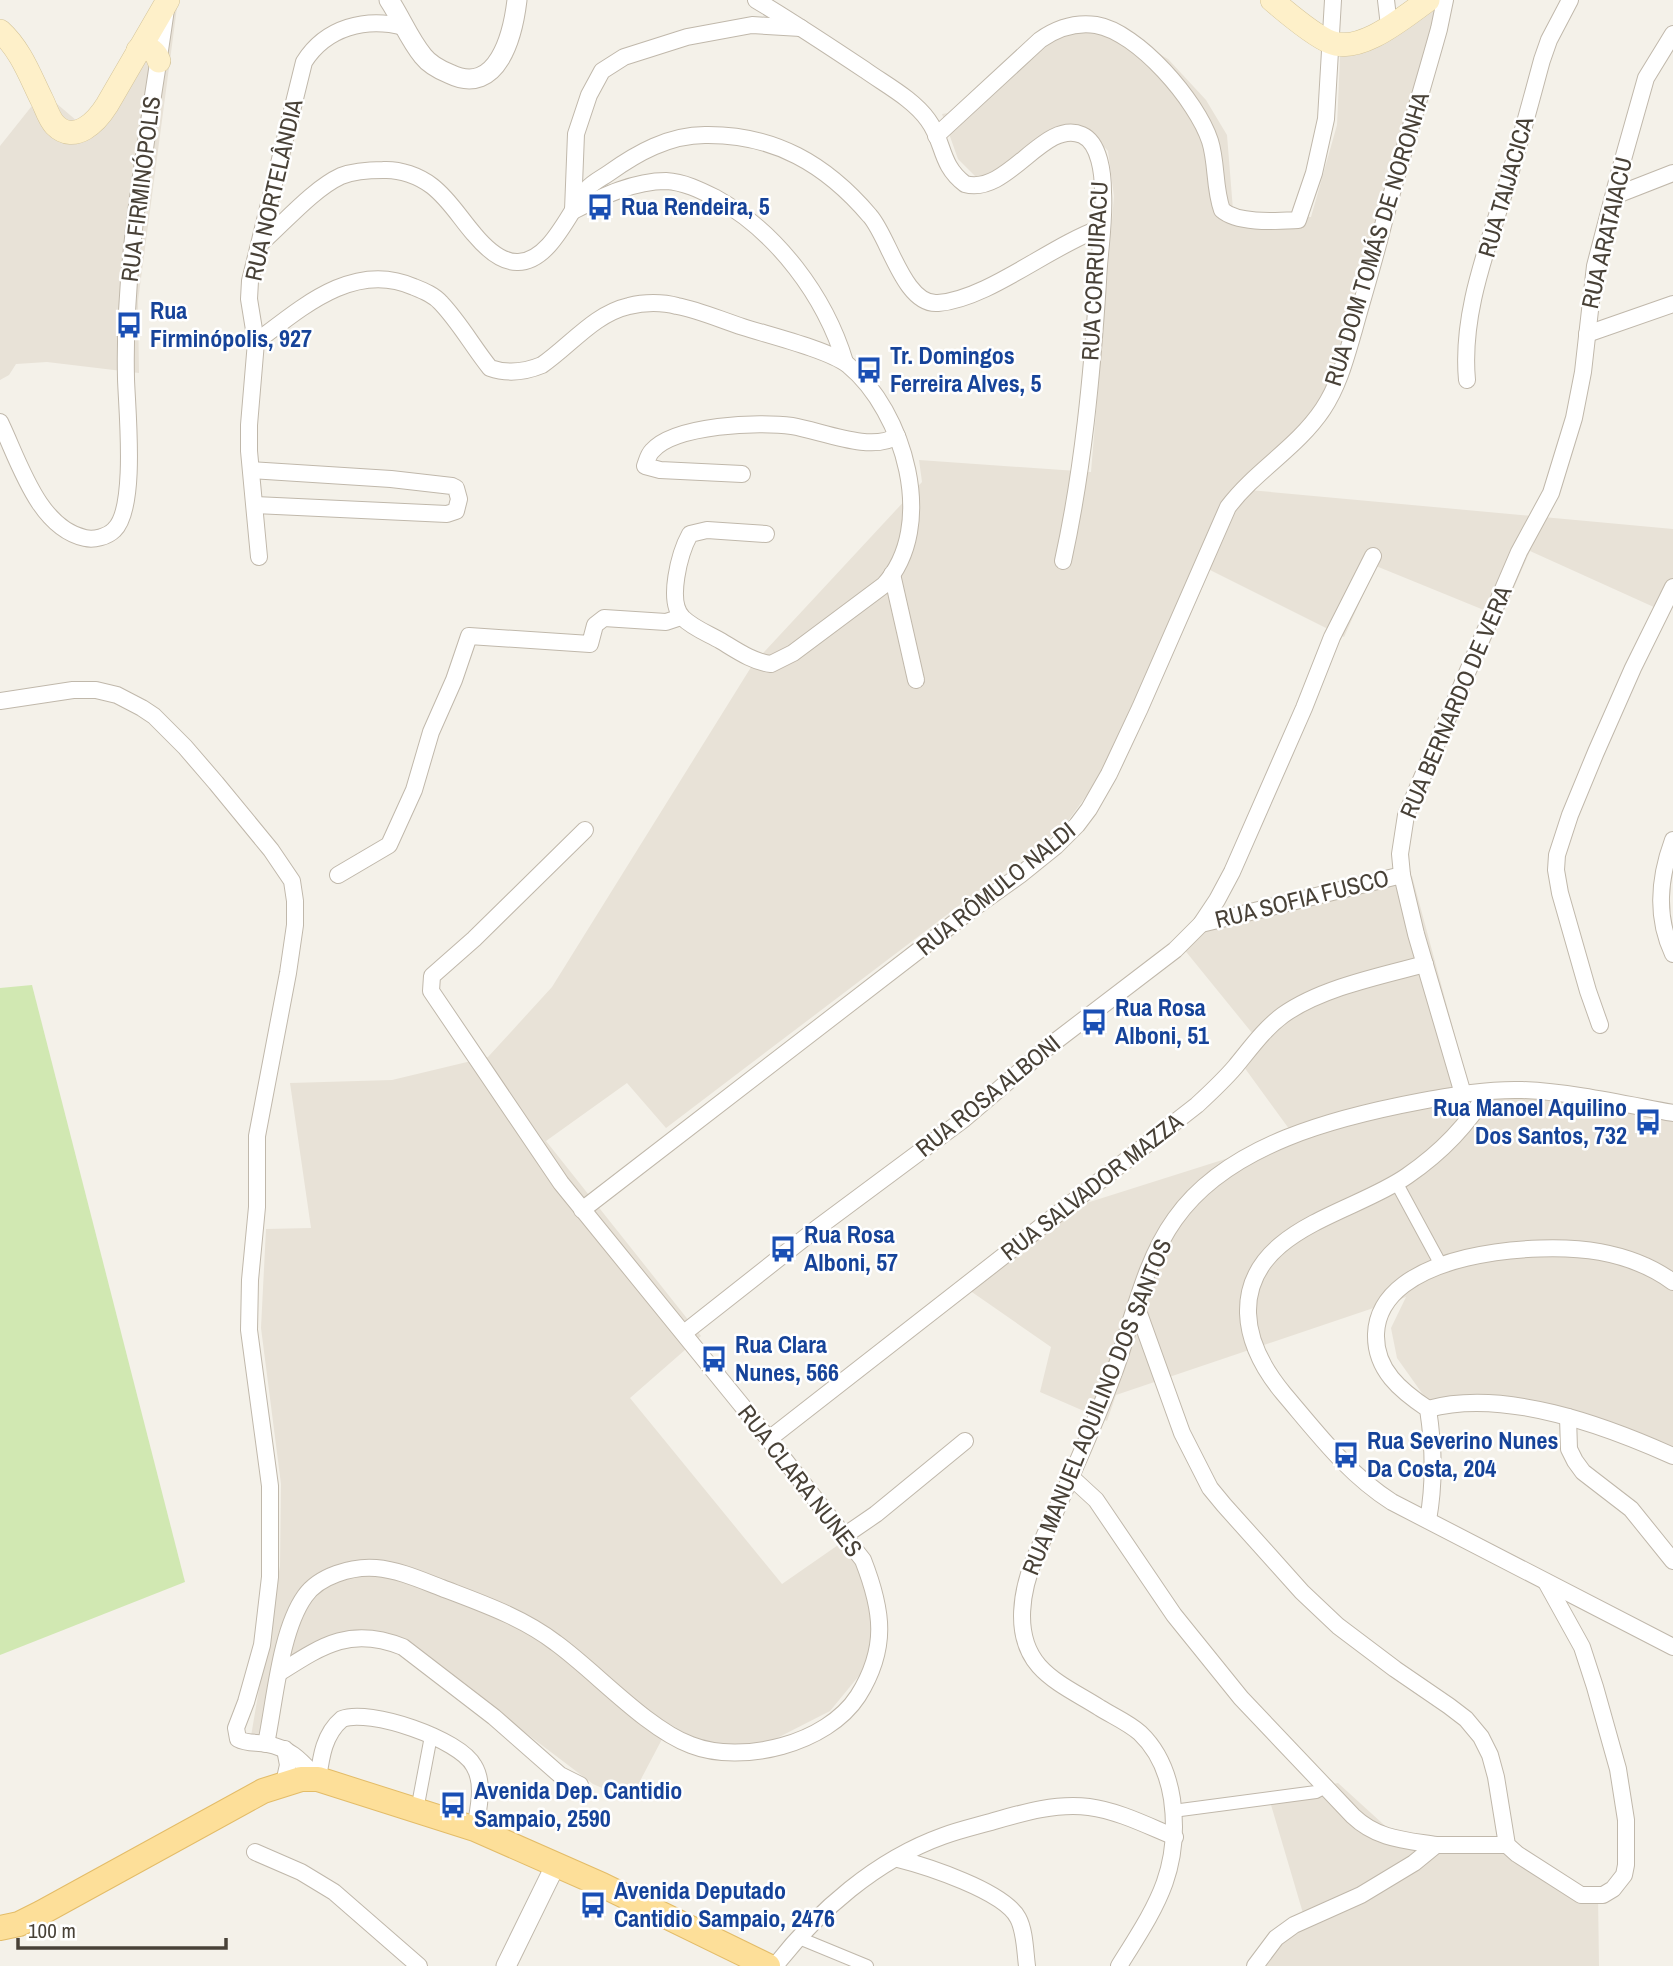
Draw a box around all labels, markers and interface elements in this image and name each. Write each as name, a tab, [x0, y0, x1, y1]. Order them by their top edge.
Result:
street label: RUA DOM TOMÁS DE NORONHA	[1316, 87, 1436, 389]
street label: RUA FIRMINÓPOLIS	[113, 94, 167, 284]
street label: RUA NORTELÂNDIA	[237, 95, 310, 284]
street label: RUA TAIJACICA	[1470, 112, 1541, 261]
street label: RUA ARATAIACU	[1573, 154, 1639, 312]
street label: RUA CORRUIRACU	[1073, 181, 1115, 361]
place label: Rua Rendeira, 5	[621, 190, 770, 222]
bus stop icon: Rua Rendeira, 5	[585, 192, 615, 222]
place label: Rua Firminópolis, 927	[150, 294, 312, 354]
bus stop icon: Rua Firminópolis, 927	[114, 310, 144, 340]
place label: Tr. Domingos Ferreira Alves, 5	[890, 339, 1042, 399]
bus stop icon: Tr. Domingos Ferreira Alves, 5	[854, 355, 884, 385]
street label: RUA BERNARDO DE VERA	[1392, 580, 1519, 823]
street label: RUA RÔMULO NALDI	[909, 814, 1082, 962]
street label: RUA SOFIA FUSCO	[1211, 861, 1392, 935]
place label: Rua Rosa Alboni, 51	[1115, 991, 1209, 1051]
bus stop icon: Rua Rosa Alboni, 51	[1079, 1007, 1109, 1037]
street label: RUA ROSA ALBONI	[908, 1027, 1066, 1163]
place label: Rua Manoel Aquilino Dos Santos, 732	[1433, 1091, 1627, 1151]
street label: RUA SALVADOR MAZZA	[994, 1105, 1190, 1267]
bus stop icon: Rua Manoel Aquilino Dos Santos, 732	[1633, 1107, 1663, 1137]
place label: Rua Rosa Alboni, 57	[804, 1218, 898, 1278]
bus stop icon: Rua Rosa Alboni, 57	[768, 1234, 798, 1264]
street label: RUA MANUEL AQUILINO DOS SANTOS	[1014, 1234, 1178, 1579]
place label: Rua Clara Nunes, 566	[735, 1328, 839, 1388]
bus stop icon: Rua Clara Nunes, 566	[699, 1344, 729, 1374]
street label: RUA CLARA NUNES	[731, 1398, 870, 1563]
place label: Rua Severino Nunes Da Costa, 204	[1367, 1424, 1558, 1484]
bus stop icon: Rua Severino Nunes Da Costa, 204	[1331, 1440, 1361, 1470]
place label: Avenida Dep. Cantidio Sampaio, 2590	[474, 1774, 682, 1834]
bus stop icon: Avenida Dep. Cantidio Sampaio, 2590	[438, 1790, 468, 1820]
place label: Avenida Deputado Cantidio Sampaio, 2476	[614, 1874, 835, 1934]
bus stop icon: Avenida Deputado Cantidio Sampaio, 2476	[578, 1890, 608, 1920]
scale bar	[18, 1906, 226, 1950]
text: 100 m	[28, 1916, 76, 1945]

